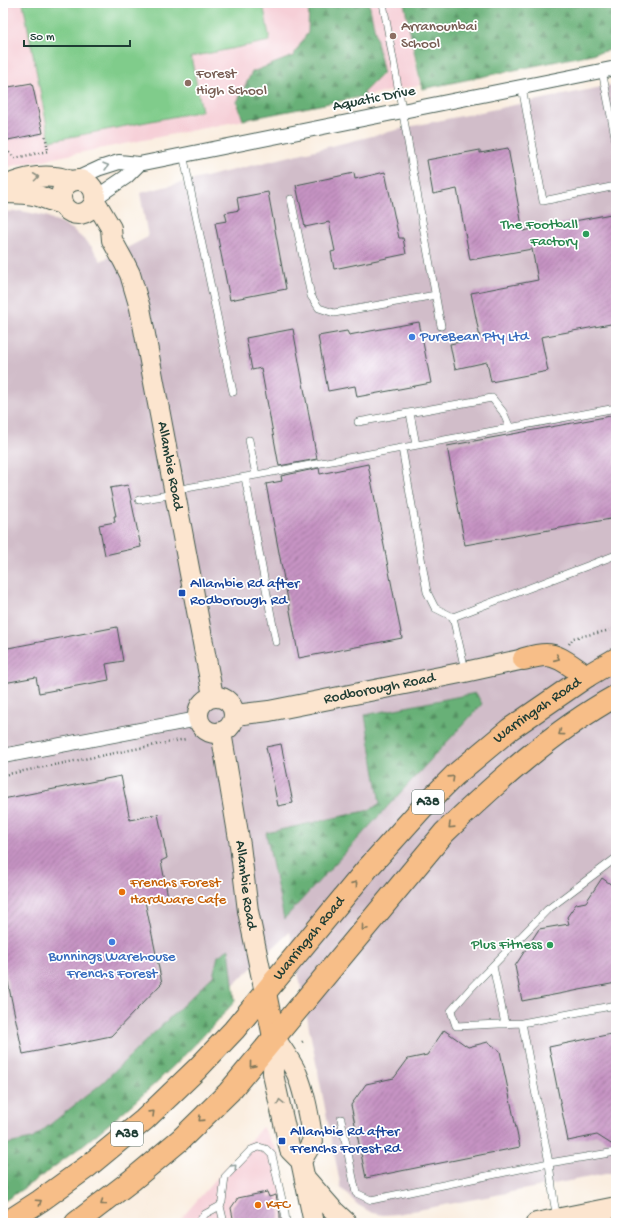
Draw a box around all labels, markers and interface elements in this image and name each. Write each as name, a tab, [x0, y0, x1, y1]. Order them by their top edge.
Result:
place label: Arranounbai School	[401, 18, 477, 53]
scale bar	[24, 22, 130, 48]
text: 50 m	[30, 31, 55, 45]
marker: Arranounbai School	[388, 31, 398, 41]
place label: Forest High School	[195, 65, 267, 100]
marker: Forest High School	[183, 78, 193, 88]
street label: Aquatic Drive	[331, 82, 417, 116]
one-way arrow	[102, 162, 109, 171]
one-way arrow	[33, 173, 39, 182]
place label: The Football Factory	[500, 216, 579, 251]
marker: The Football Factory	[581, 229, 591, 239]
place label: PureBean Pty Ltd	[419, 328, 530, 346]
marker: PureBean Pty Ltd	[407, 332, 417, 342]
street label: Allambie Road	[153, 420, 187, 513]
place label: Allambie Rd after Rodborough Rd	[190, 575, 301, 610]
marker: Allambie Rd after Rodborough Rd	[177, 588, 187, 598]
one-way arrow	[554, 654, 561, 662]
street label: Rodborough Road	[322, 669, 438, 709]
street label: Warringah Road	[490, 673, 586, 748]
one-way arrow	[558, 728, 565, 736]
one-way arrow	[448, 776, 455, 783]
road number: A38	[412, 790, 444, 814]
one-way arrow	[448, 821, 456, 829]
street label: Allambie Road	[230, 839, 261, 932]
place label: Frenchs Forest Hardware Cafe	[129, 874, 227, 909]
one-way arrow	[350, 881, 357, 888]
marker: Frenchs Forest Hardware Cafe	[117, 887, 127, 897]
street label: Warringah Road	[269, 892, 350, 984]
one-way arrow	[362, 924, 369, 931]
place label: Plus Fitness	[470, 936, 542, 954]
marker: Bunnings Warehouse Frenchs Forest	[107, 937, 117, 947]
marker: Plus Fitness	[545, 940, 555, 950]
place label: Bunnings Warehouse Frenchs Forest	[47, 948, 176, 983]
one-way arrow	[249, 1060, 256, 1067]
one-way arrow	[276, 1099, 284, 1106]
one-way arrow	[147, 1110, 155, 1118]
one-way arrow	[198, 1114, 206, 1121]
road number: A38	[111, 1122, 143, 1146]
place label: Allambie Rd after Frenchs Forest Rd	[289, 1123, 402, 1158]
marker: Allambie Rd after Frenchs Forest Rd	[277, 1136, 287, 1146]
one-way arrow	[230, 1164, 237, 1172]
place label: KFC	[266, 1196, 291, 1214]
one-way arrow	[100, 1198, 107, 1205]
one-way arrow	[35, 1199, 42, 1207]
marker: KFC	[253, 1200, 263, 1210]

